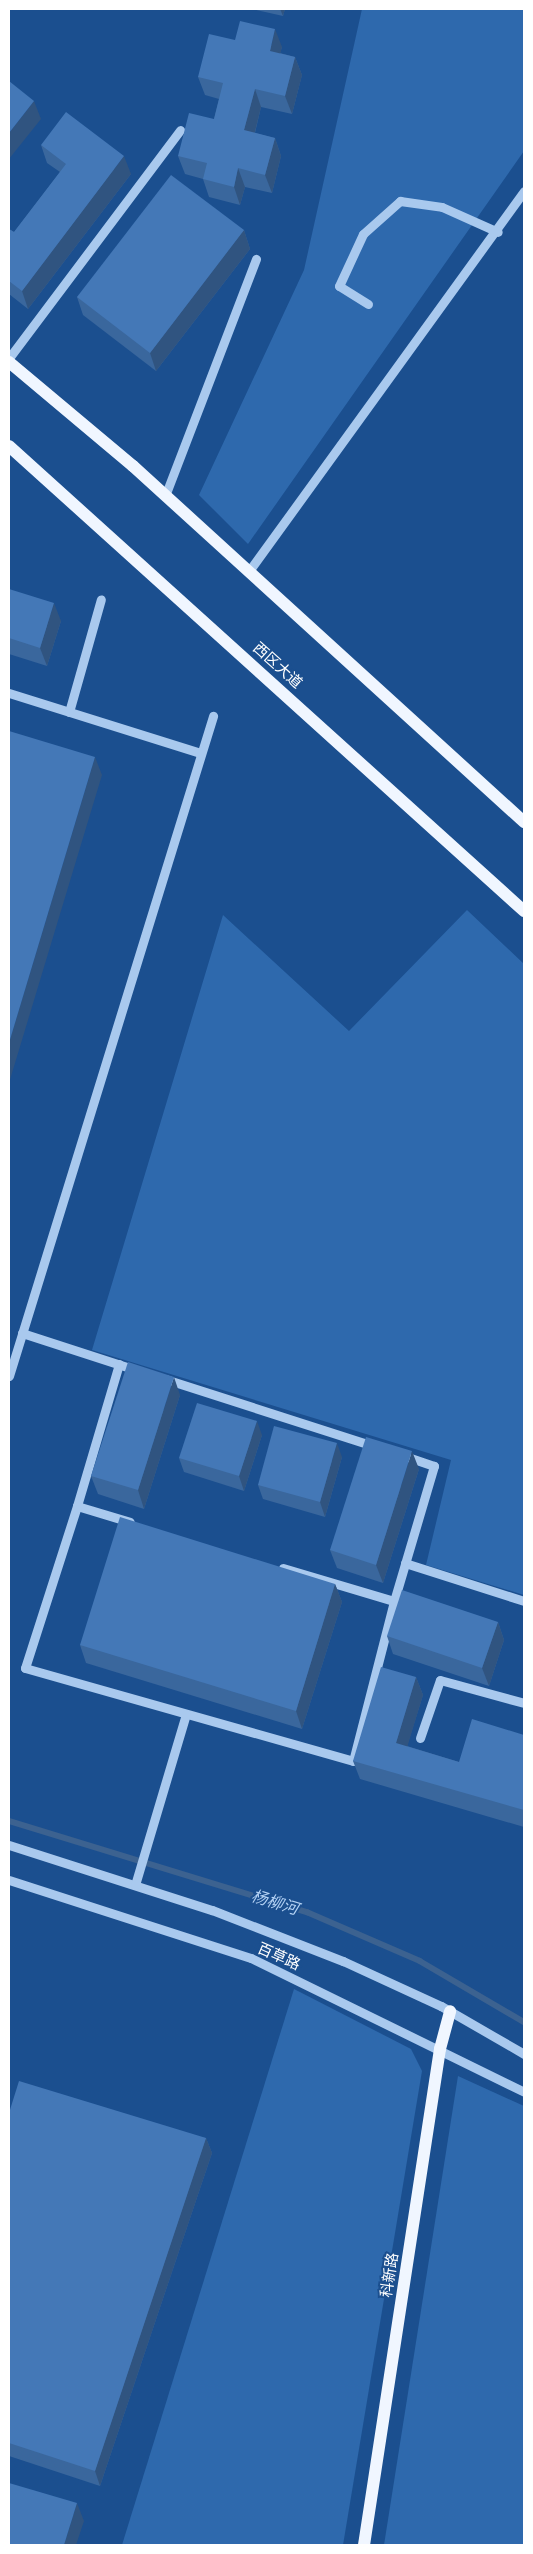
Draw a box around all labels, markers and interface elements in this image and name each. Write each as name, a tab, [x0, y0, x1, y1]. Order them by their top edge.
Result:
street label: 西区大道	[250, 638, 306, 692]
water label: 杨柳河	[249, 1886, 301, 1918]
street label: 百草路	[255, 1939, 303, 1973]
street label: 科新路	[377, 2251, 401, 2299]

